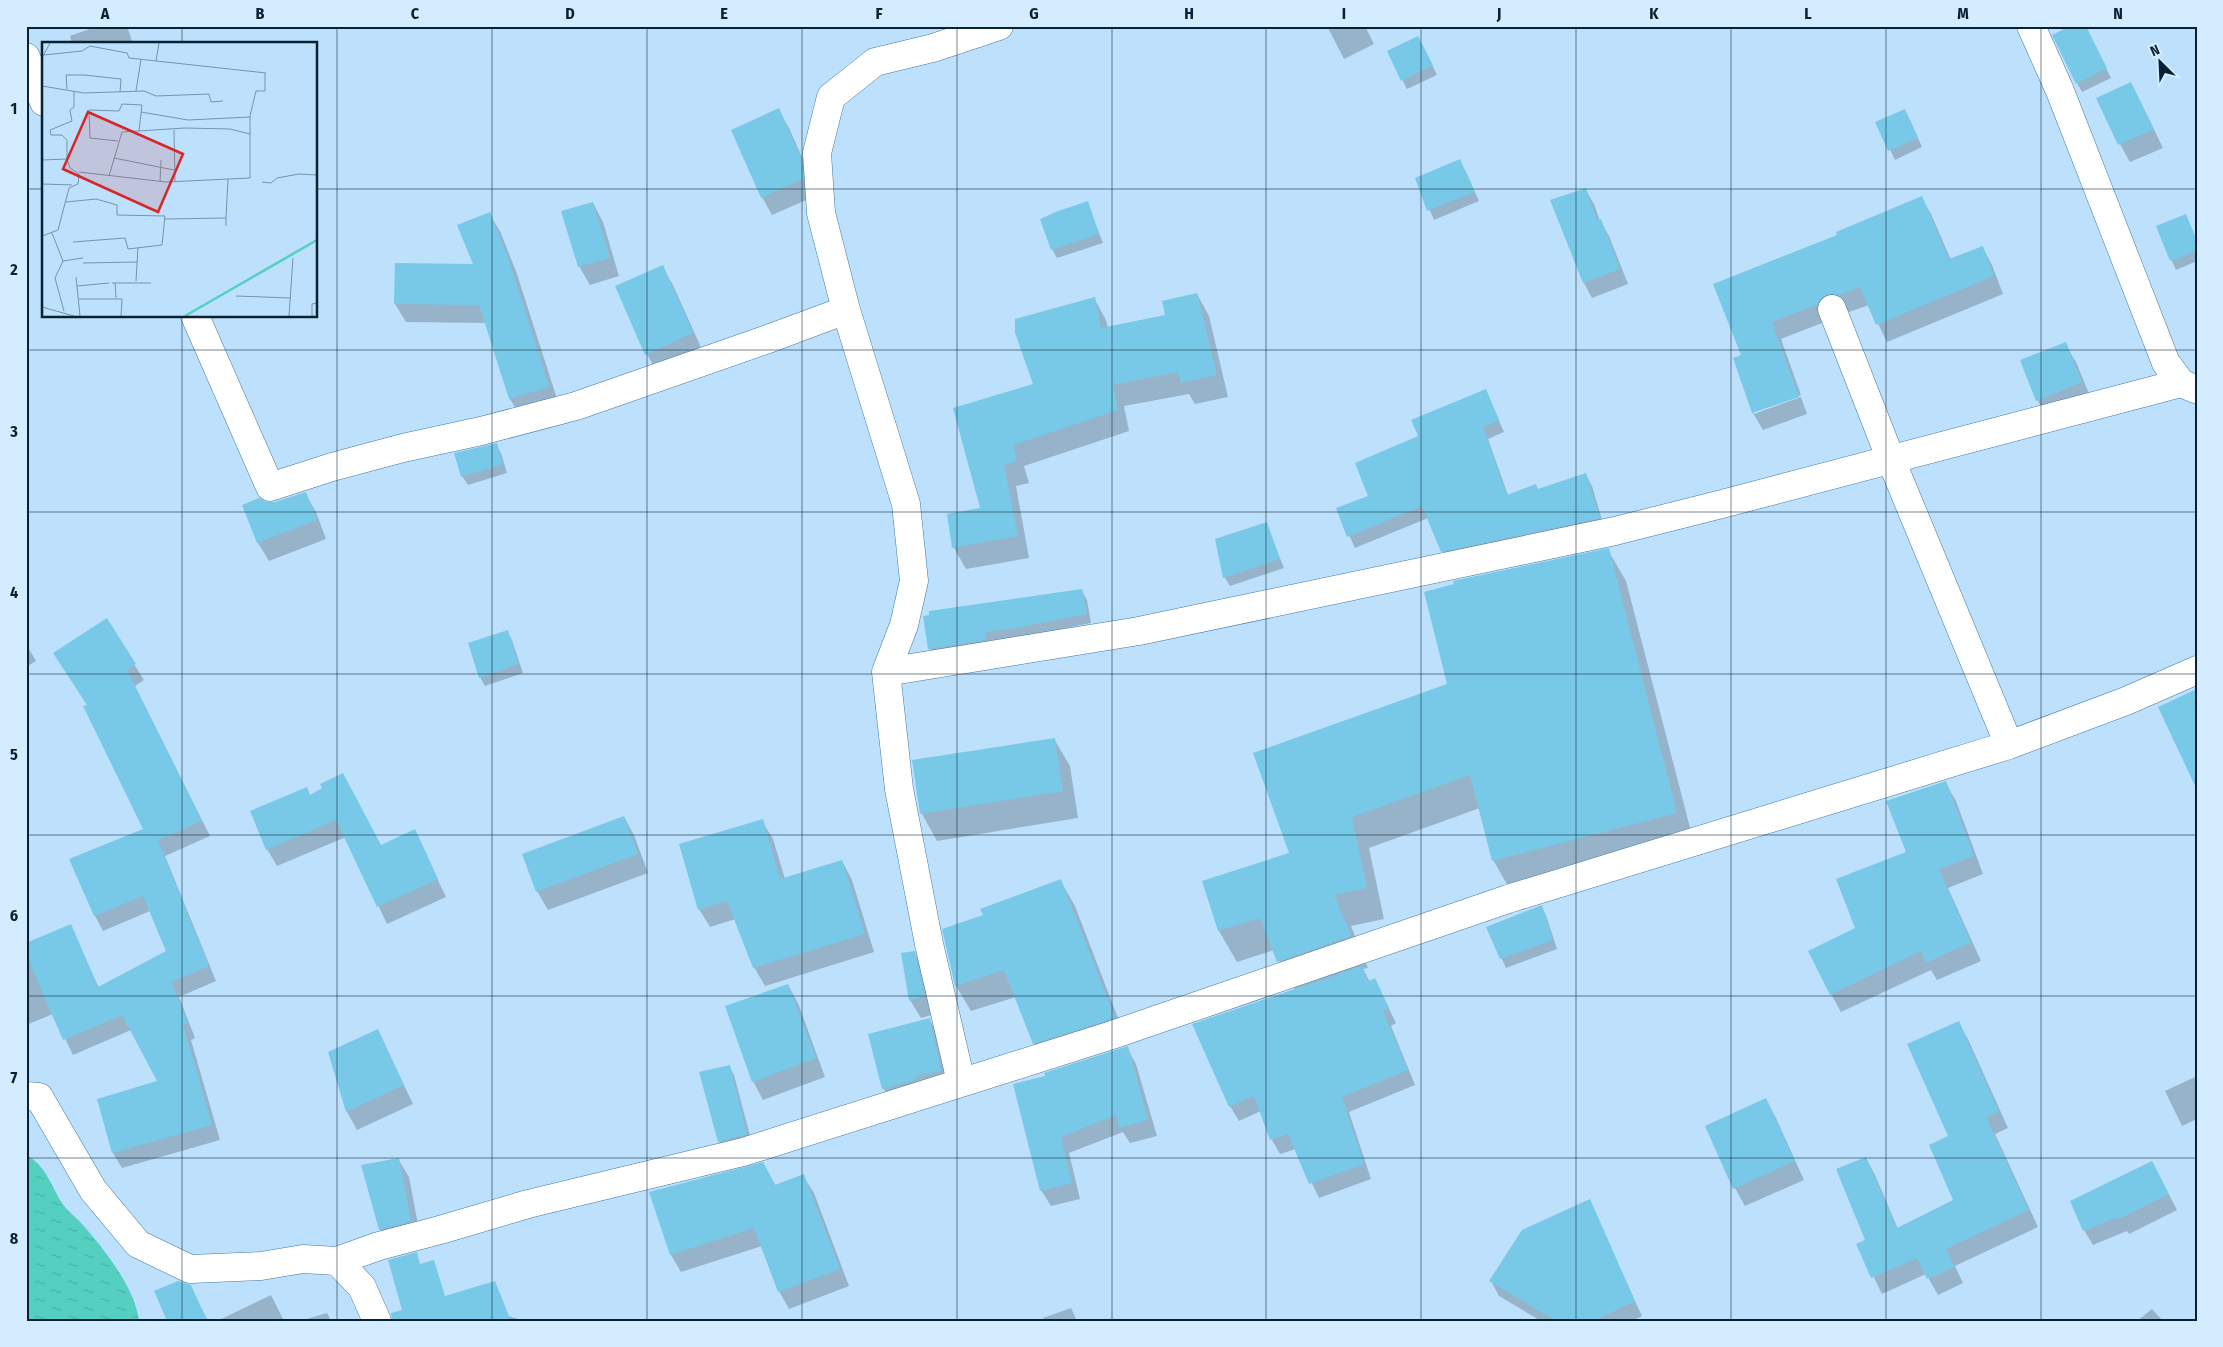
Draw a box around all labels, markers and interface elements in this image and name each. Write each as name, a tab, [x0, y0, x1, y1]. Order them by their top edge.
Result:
text: A	[100, 4, 110, 23]
text: B	[256, 4, 265, 23]
text: C	[411, 4, 420, 23]
text: D	[565, 4, 575, 23]
text: E	[720, 4, 728, 23]
text: F	[875, 4, 883, 23]
text: G	[1029, 4, 1039, 23]
text: H	[1184, 4, 1194, 23]
text: I	[1342, 4, 1346, 23]
text: J	[1496, 4, 1501, 23]
text: K	[1649, 4, 1659, 23]
text: L	[1804, 4, 1812, 23]
text: M	[1957, 4, 1969, 23]
text: N	[2113, 4, 2123, 23]
north arrow	[2136, 38, 2186, 88]
text: N	[2148, 41, 2162, 60]
inset map	[42, 42, 318, 318]
text: 1	[11, 99, 17, 118]
text: 2	[9, 260, 18, 279]
text: 3	[9, 422, 18, 441]
text: 4	[10, 583, 18, 602]
text: 5	[10, 745, 18, 764]
text: 6	[10, 906, 18, 925]
text: 7	[11, 1068, 18, 1087]
text: 8	[10, 1229, 19, 1248]

